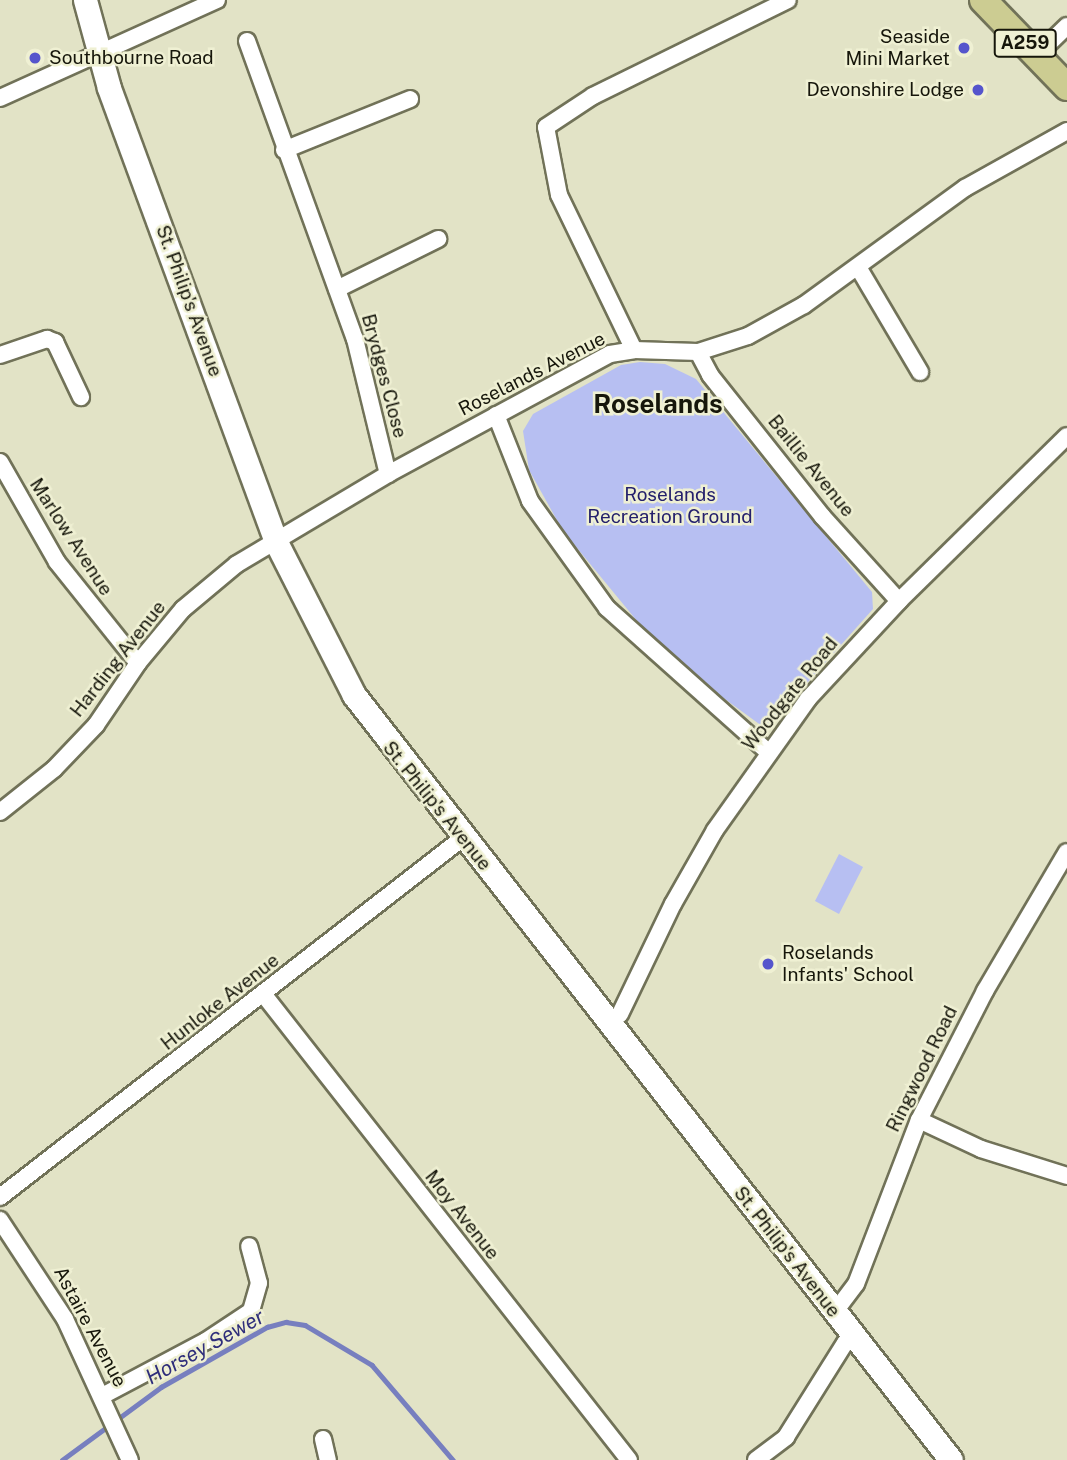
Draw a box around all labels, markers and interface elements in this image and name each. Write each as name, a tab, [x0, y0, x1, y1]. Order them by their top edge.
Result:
place label: Seaside Mini Market	[845, 26, 950, 70]
road number: A259	[993, 28, 1056, 58]
marker: Seaside Mini Market	[956, 40, 972, 56]
place label: Southbourne Road	[49, 47, 214, 69]
marker: Southbourne Road	[27, 50, 43, 66]
place label: Devonshire Lodge	[806, 79, 964, 101]
marker: Devonshire Lodge	[970, 82, 986, 98]
street label: St. Philip's Avenue	[151, 222, 227, 380]
street label: Brydges Close	[356, 311, 412, 441]
street label: Roselands Avenue	[455, 327, 609, 421]
district label: Roselands	[593, 388, 723, 420]
street label: Baillie Avenue	[763, 410, 859, 522]
street label: Marlow Avenue	[25, 474, 117, 600]
park label: Roselands Recreation Ground	[587, 484, 753, 528]
street label: Harding Avenue	[66, 596, 170, 722]
street label: Woodgate Road	[737, 633, 843, 755]
street label: St. Philip's Avenue	[378, 737, 496, 875]
place label: Roselands Infants' School	[782, 942, 914, 986]
street label: Hunloke Avenue	[156, 949, 284, 1055]
marker: Roselands Infants' School	[760, 956, 776, 972]
street label: Ringwood Road	[882, 1002, 962, 1136]
street label: Moy Avenue	[420, 1166, 504, 1264]
street label: St. Philip's Avenue	[729, 1182, 845, 1322]
street label: Astaire Avenue	[49, 1263, 131, 1391]
water label: Horsey Sewer	[141, 1304, 269, 1390]

